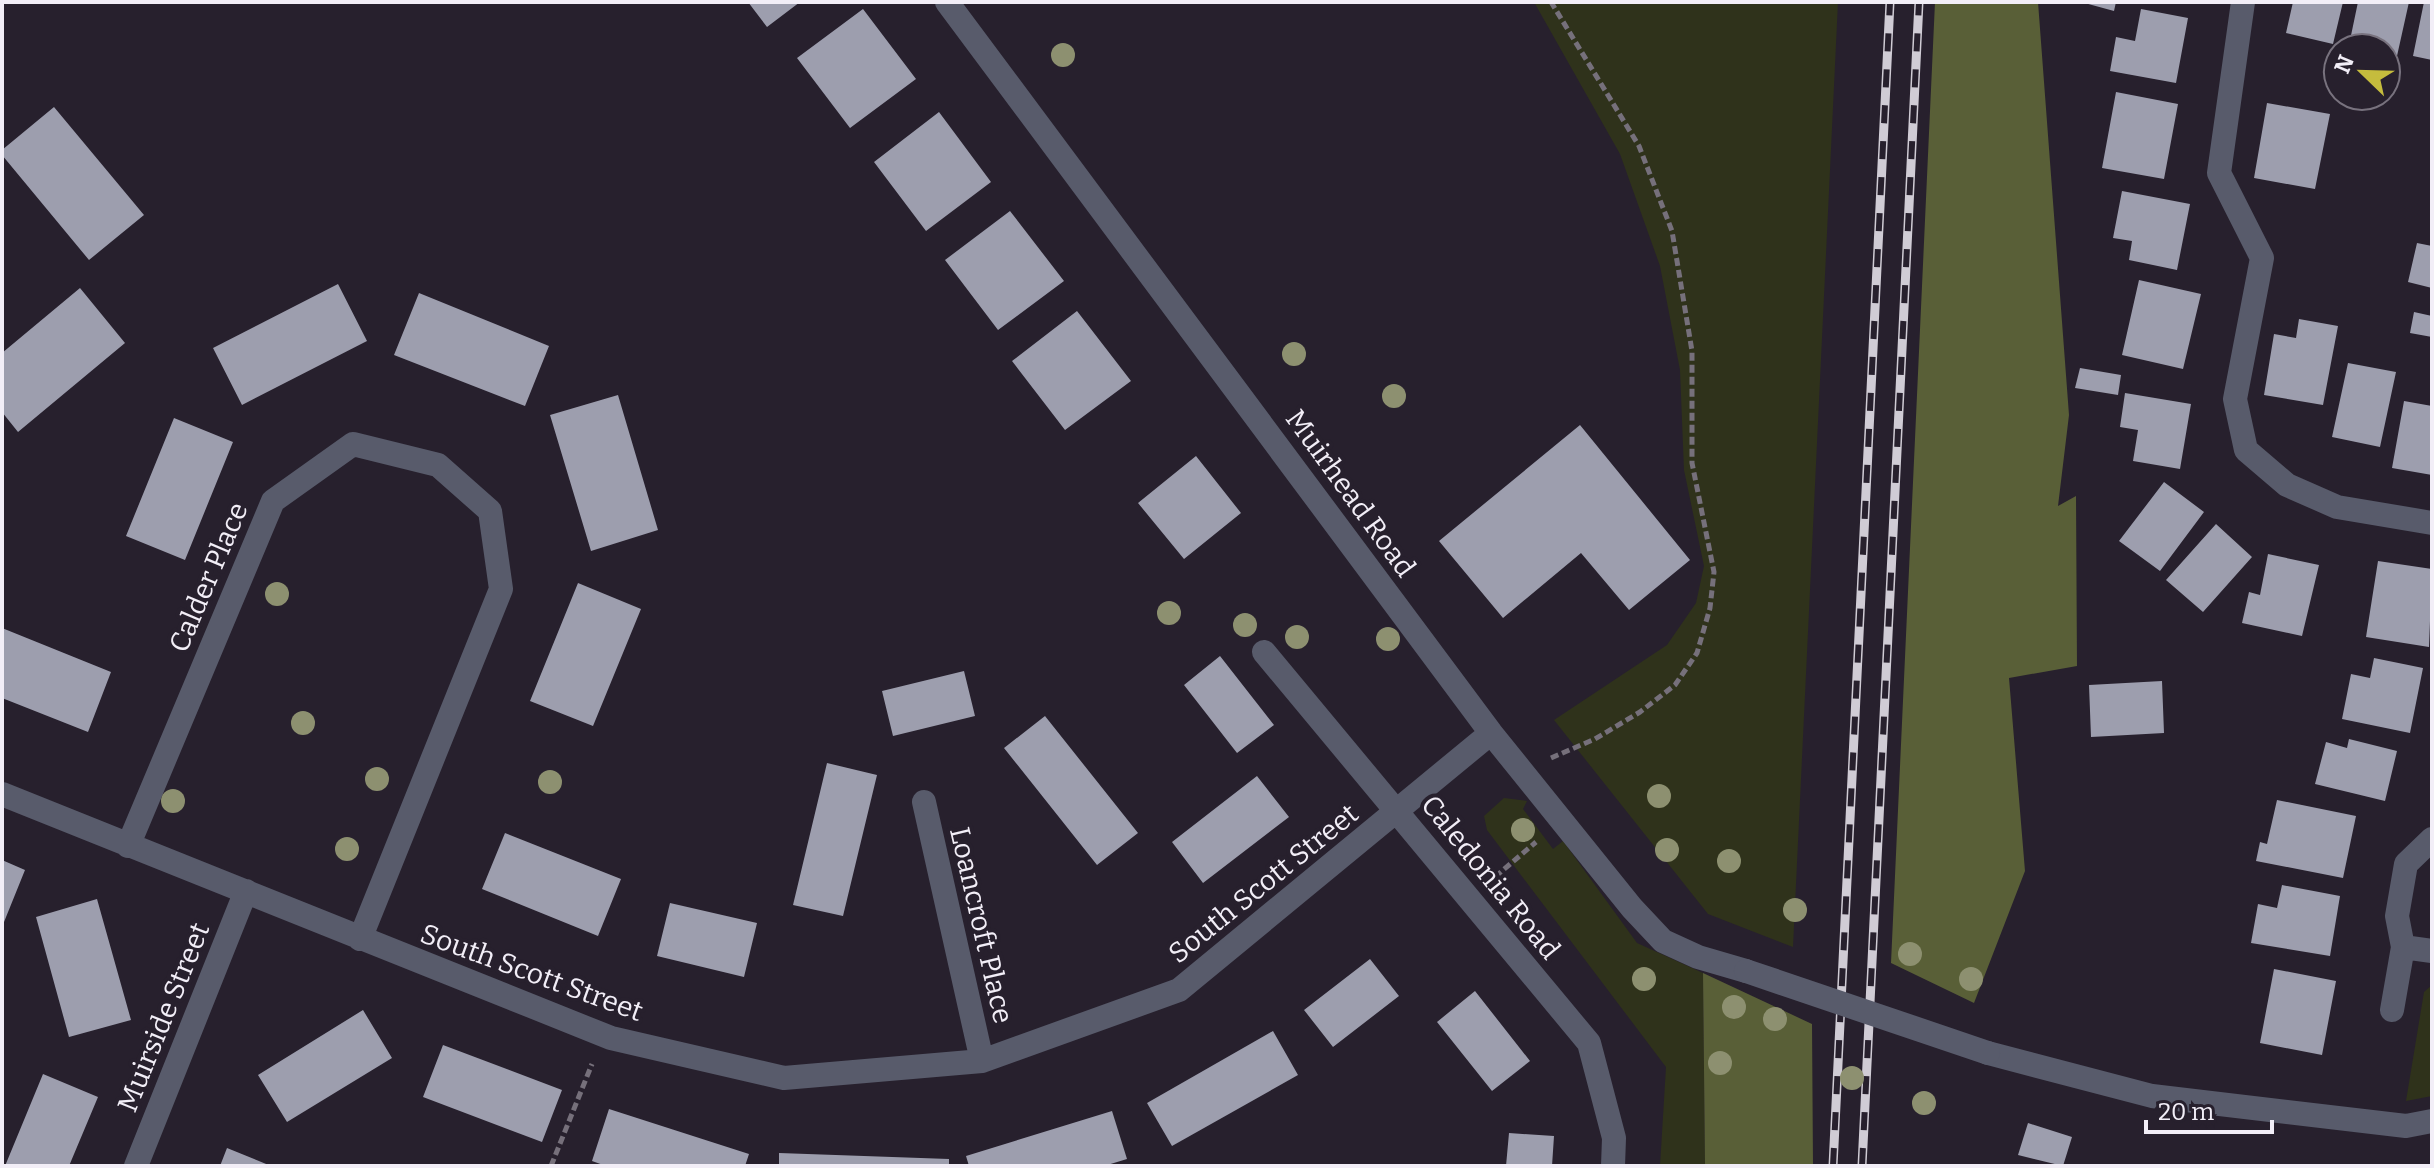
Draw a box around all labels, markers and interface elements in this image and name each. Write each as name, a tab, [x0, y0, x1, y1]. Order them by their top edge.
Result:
north arrow	[2322, 32, 2402, 112]
text: N	[2328, 51, 2360, 77]
street label: Muirhead Road	[1279, 403, 1422, 583]
street label: Calder Place	[162, 497, 255, 657]
street label: Caledonia Road	[1414, 789, 1567, 966]
street label: South Scott Street	[1162, 797, 1365, 970]
street label: Loancroft Place	[943, 824, 1020, 1026]
street label: South Scott Street	[416, 917, 647, 1028]
street label: Muirside Street	[111, 918, 216, 1117]
scale bar	[2146, 1084, 2272, 1134]
text: 20 m	[2158, 1098, 2214, 1126]

